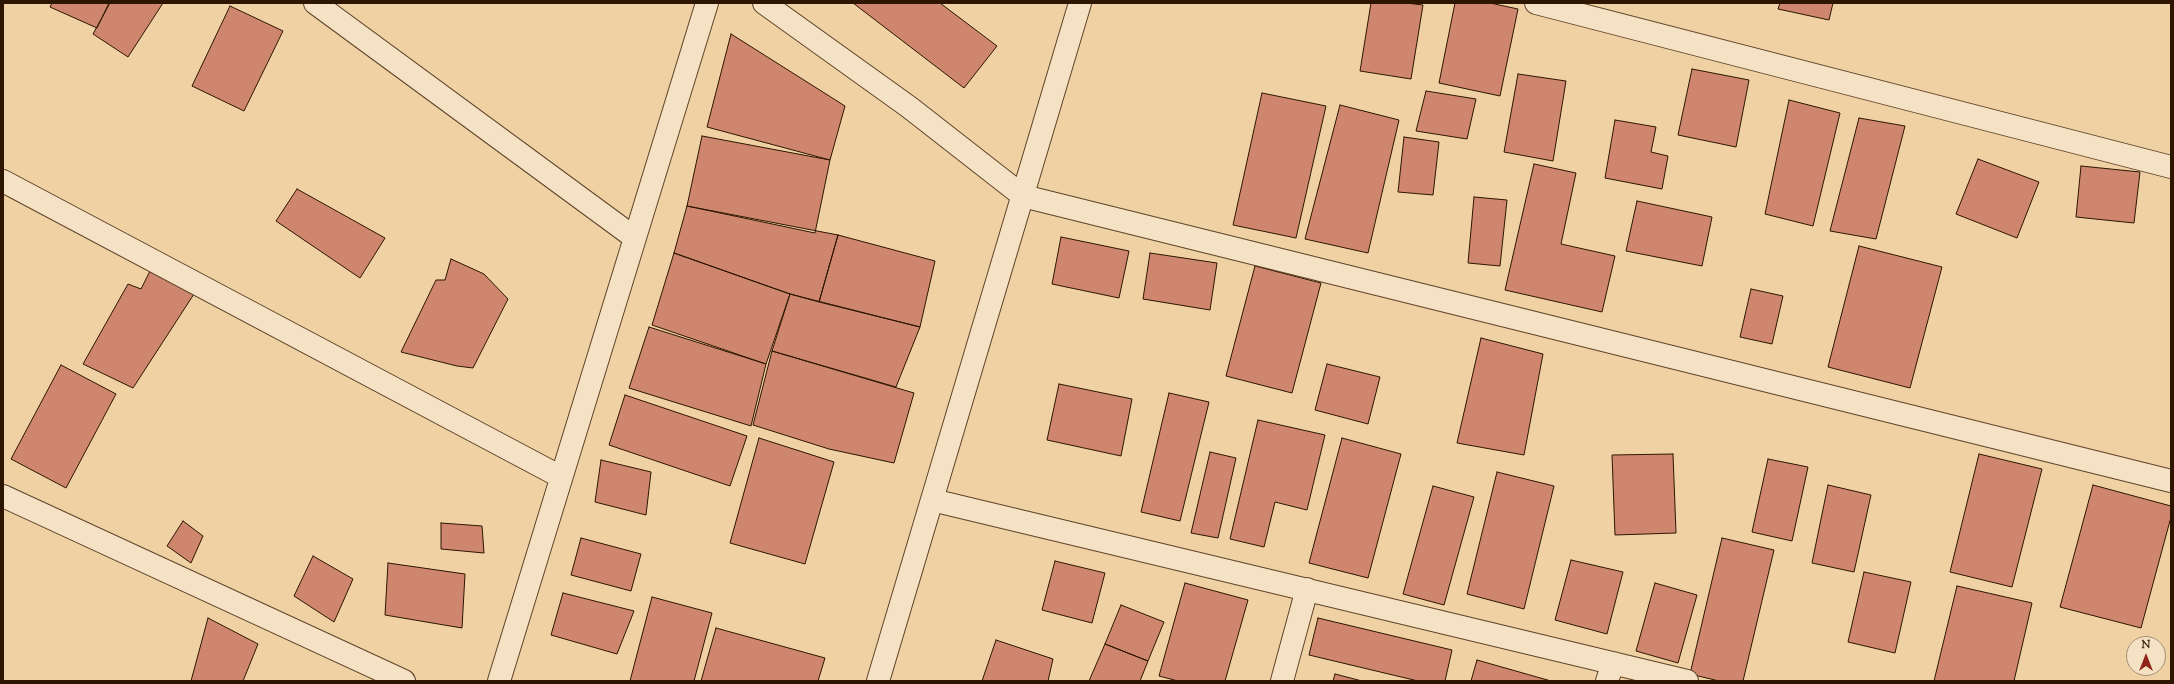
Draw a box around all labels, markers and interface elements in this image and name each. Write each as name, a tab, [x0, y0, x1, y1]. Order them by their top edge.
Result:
north arrow	[2126, 636, 2166, 676]
text: N	[2142, 637, 2150, 653]

